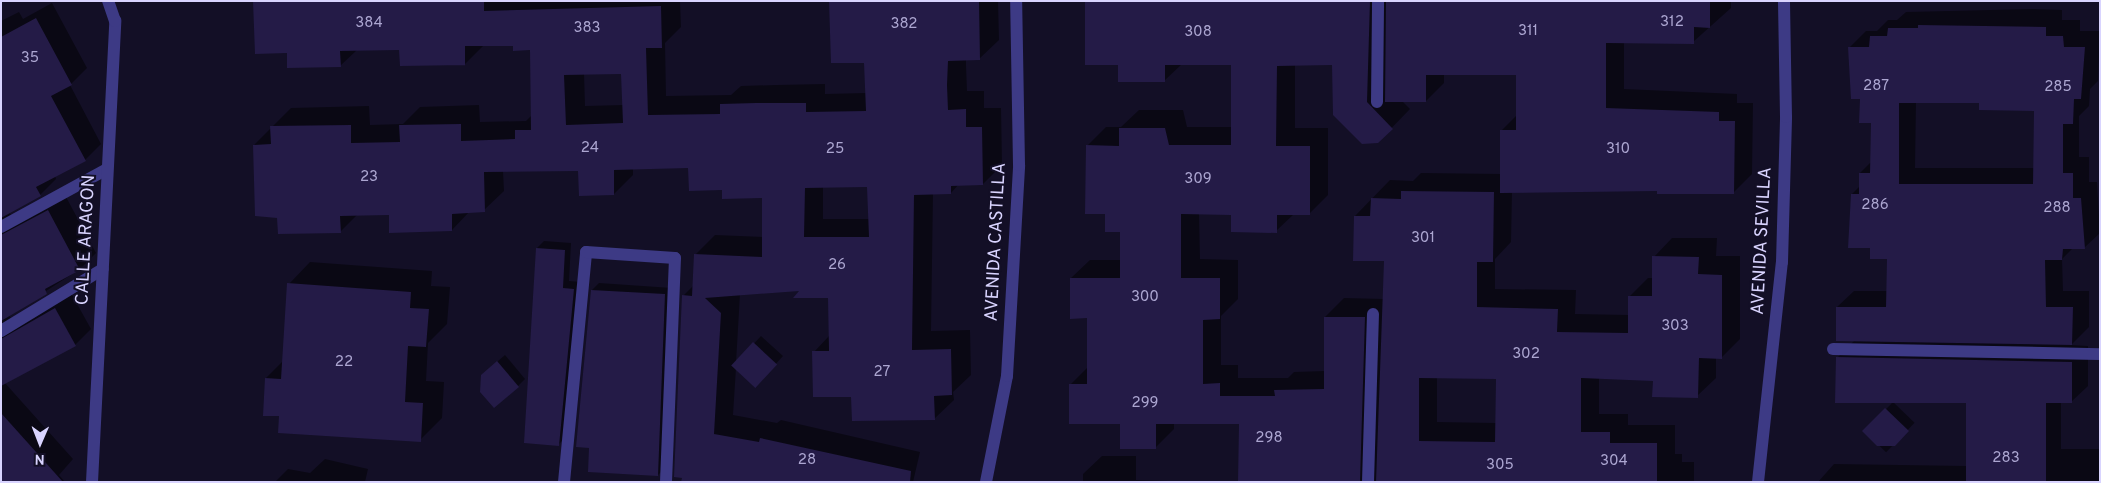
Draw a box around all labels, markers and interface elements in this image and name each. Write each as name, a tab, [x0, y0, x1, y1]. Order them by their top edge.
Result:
house number: 312	[1660, 14, 1684, 32]
house number: 384	[355, 15, 383, 33]
house number: 382	[890, 16, 918, 34]
house number: 383	[573, 20, 601, 38]
house number: 311	[1518, 23, 1538, 41]
house number: 308	[1184, 24, 1212, 42]
house number: 35	[21, 50, 39, 68]
house number: 287	[1863, 78, 1889, 96]
house number: 285	[2044, 79, 2072, 97]
house number: 24	[581, 140, 599, 158]
house number: 25	[826, 141, 844, 159]
house number: 310	[1606, 141, 1630, 159]
street label: AVENIDA CASTILLA	[982, 162, 1012, 322]
street label: AVENIDA SEVILLA	[1748, 166, 1778, 316]
house number: 23	[360, 169, 378, 187]
house number: 309	[1184, 171, 1212, 189]
street label: CALLE ARAGON	[73, 174, 101, 306]
house number: 286	[1861, 197, 1889, 215]
house number: 288	[2043, 200, 2071, 218]
house number: 301	[1411, 230, 1435, 248]
house number: 26	[828, 257, 846, 275]
house number: 300	[1131, 289, 1159, 307]
house number: 303	[1661, 318, 1689, 336]
house number: 302	[1512, 346, 1540, 364]
house number: 22	[335, 354, 353, 372]
house number: 27	[874, 364, 890, 382]
house number: 299	[1131, 395, 1159, 413]
north arrow	[15, 418, 65, 468]
house number: 298	[1255, 430, 1283, 448]
text: N	[35, 450, 45, 467]
house number: 283	[1992, 450, 2020, 468]
house number: 28	[798, 452, 816, 470]
house number: 304	[1600, 453, 1628, 471]
house number: 305	[1486, 457, 1514, 475]

